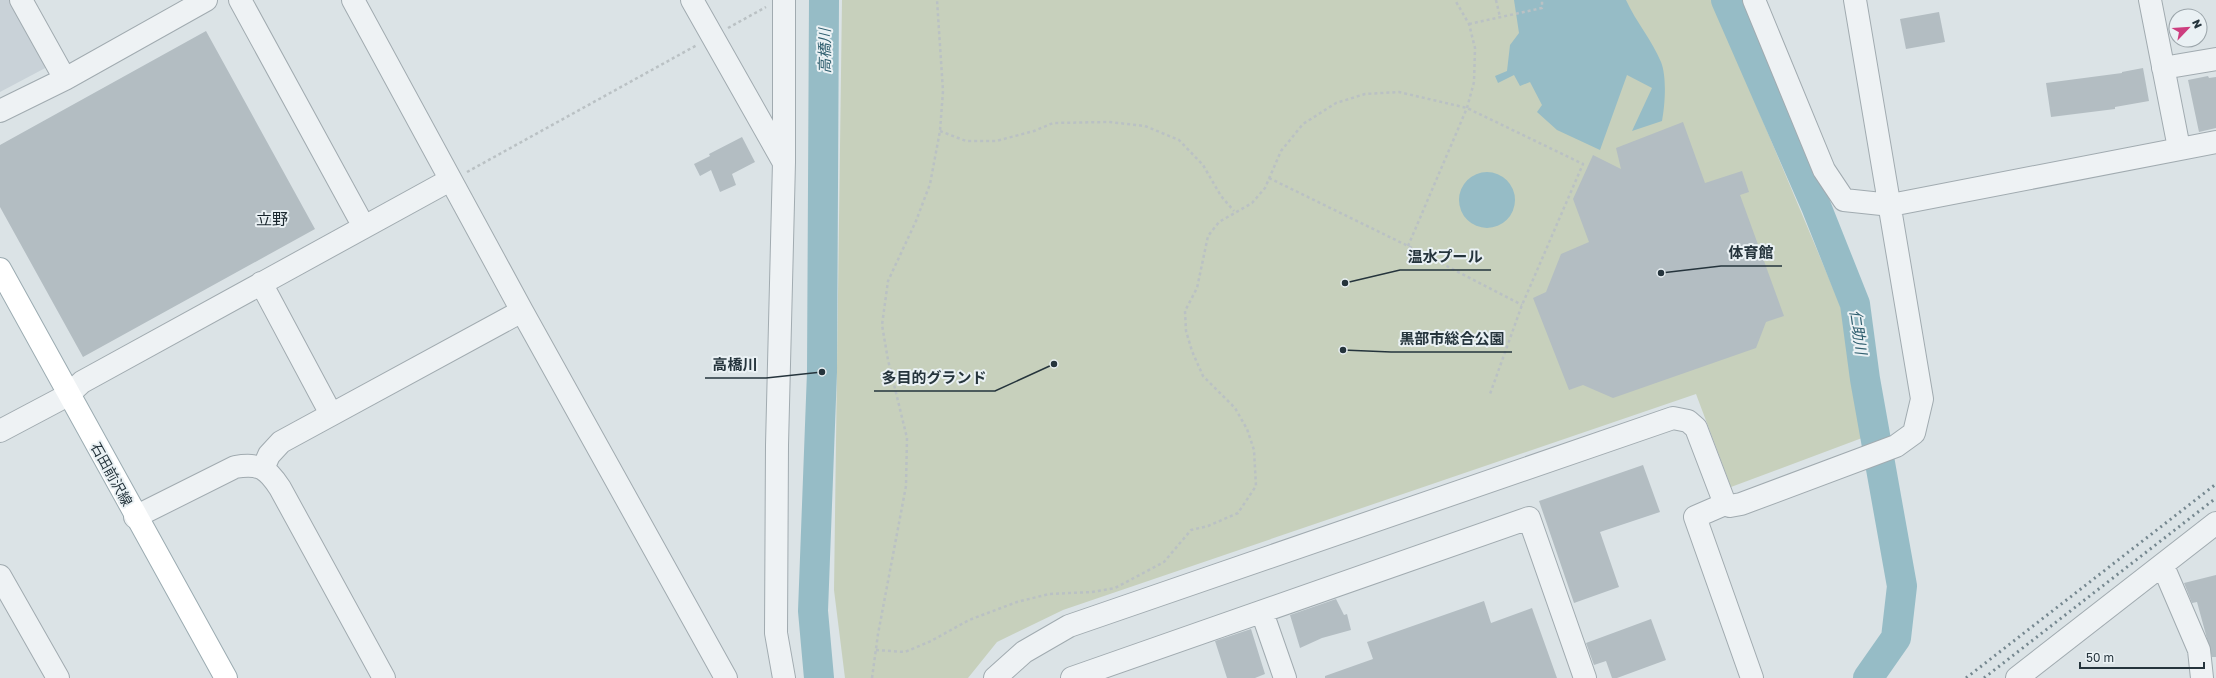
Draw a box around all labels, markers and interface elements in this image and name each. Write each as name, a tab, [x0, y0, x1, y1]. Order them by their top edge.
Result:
north arrow	[2168, 8, 2208, 48]
text: N	[2190, 17, 2205, 30]
water label: 高橋川	[815, 27, 833, 74]
district label: 立野	[256, 209, 288, 229]
callout: 体育館	[1721, 239, 1782, 266]
callout: 温水プール	[1400, 243, 1491, 270]
text: 体育館	[1728, 243, 1774, 261]
text: 温水プール	[1407, 247, 1483, 265]
water label: 仁助川	[1847, 308, 1871, 358]
callout: 黒部市総合公園	[1391, 325, 1512, 352]
text: 黒部市総合公園	[1399, 329, 1505, 347]
callout: 高橋川	[705, 351, 766, 378]
text: 高橋川	[712, 355, 758, 373]
callout: 多目的グランド	[874, 364, 995, 391]
text: 多目的グランド	[881, 368, 987, 386]
street label: 石田前沢線	[88, 439, 136, 509]
scale bar	[2080, 644, 2204, 670]
text: 50 m	[2086, 650, 2114, 665]

